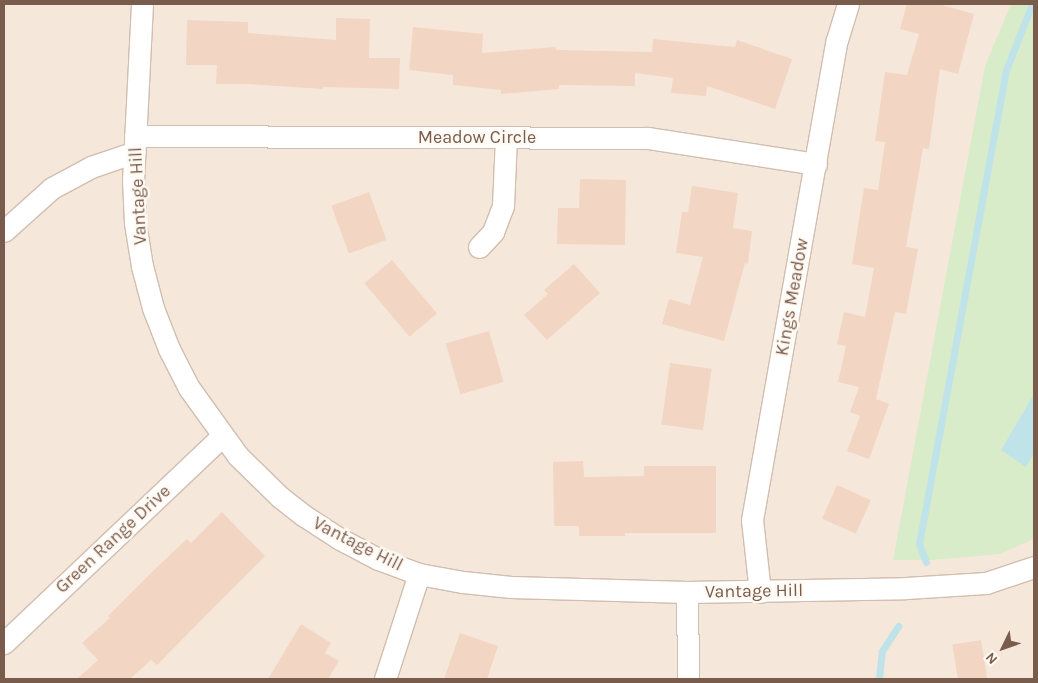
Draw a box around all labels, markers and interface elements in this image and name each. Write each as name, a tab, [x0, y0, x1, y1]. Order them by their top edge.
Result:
street label: Meadow Circle	[418, 126, 536, 148]
street label: Vantage Hill	[125, 146, 151, 246]
street label: Kings Meadow	[771, 237, 813, 357]
street label: Green Range Drive	[51, 480, 175, 598]
street label: Vantage Hill	[309, 512, 407, 576]
street label: Vantage Hill	[705, 579, 803, 603]
north arrow	[978, 623, 1028, 673]
text: N	[982, 649, 1001, 668]

